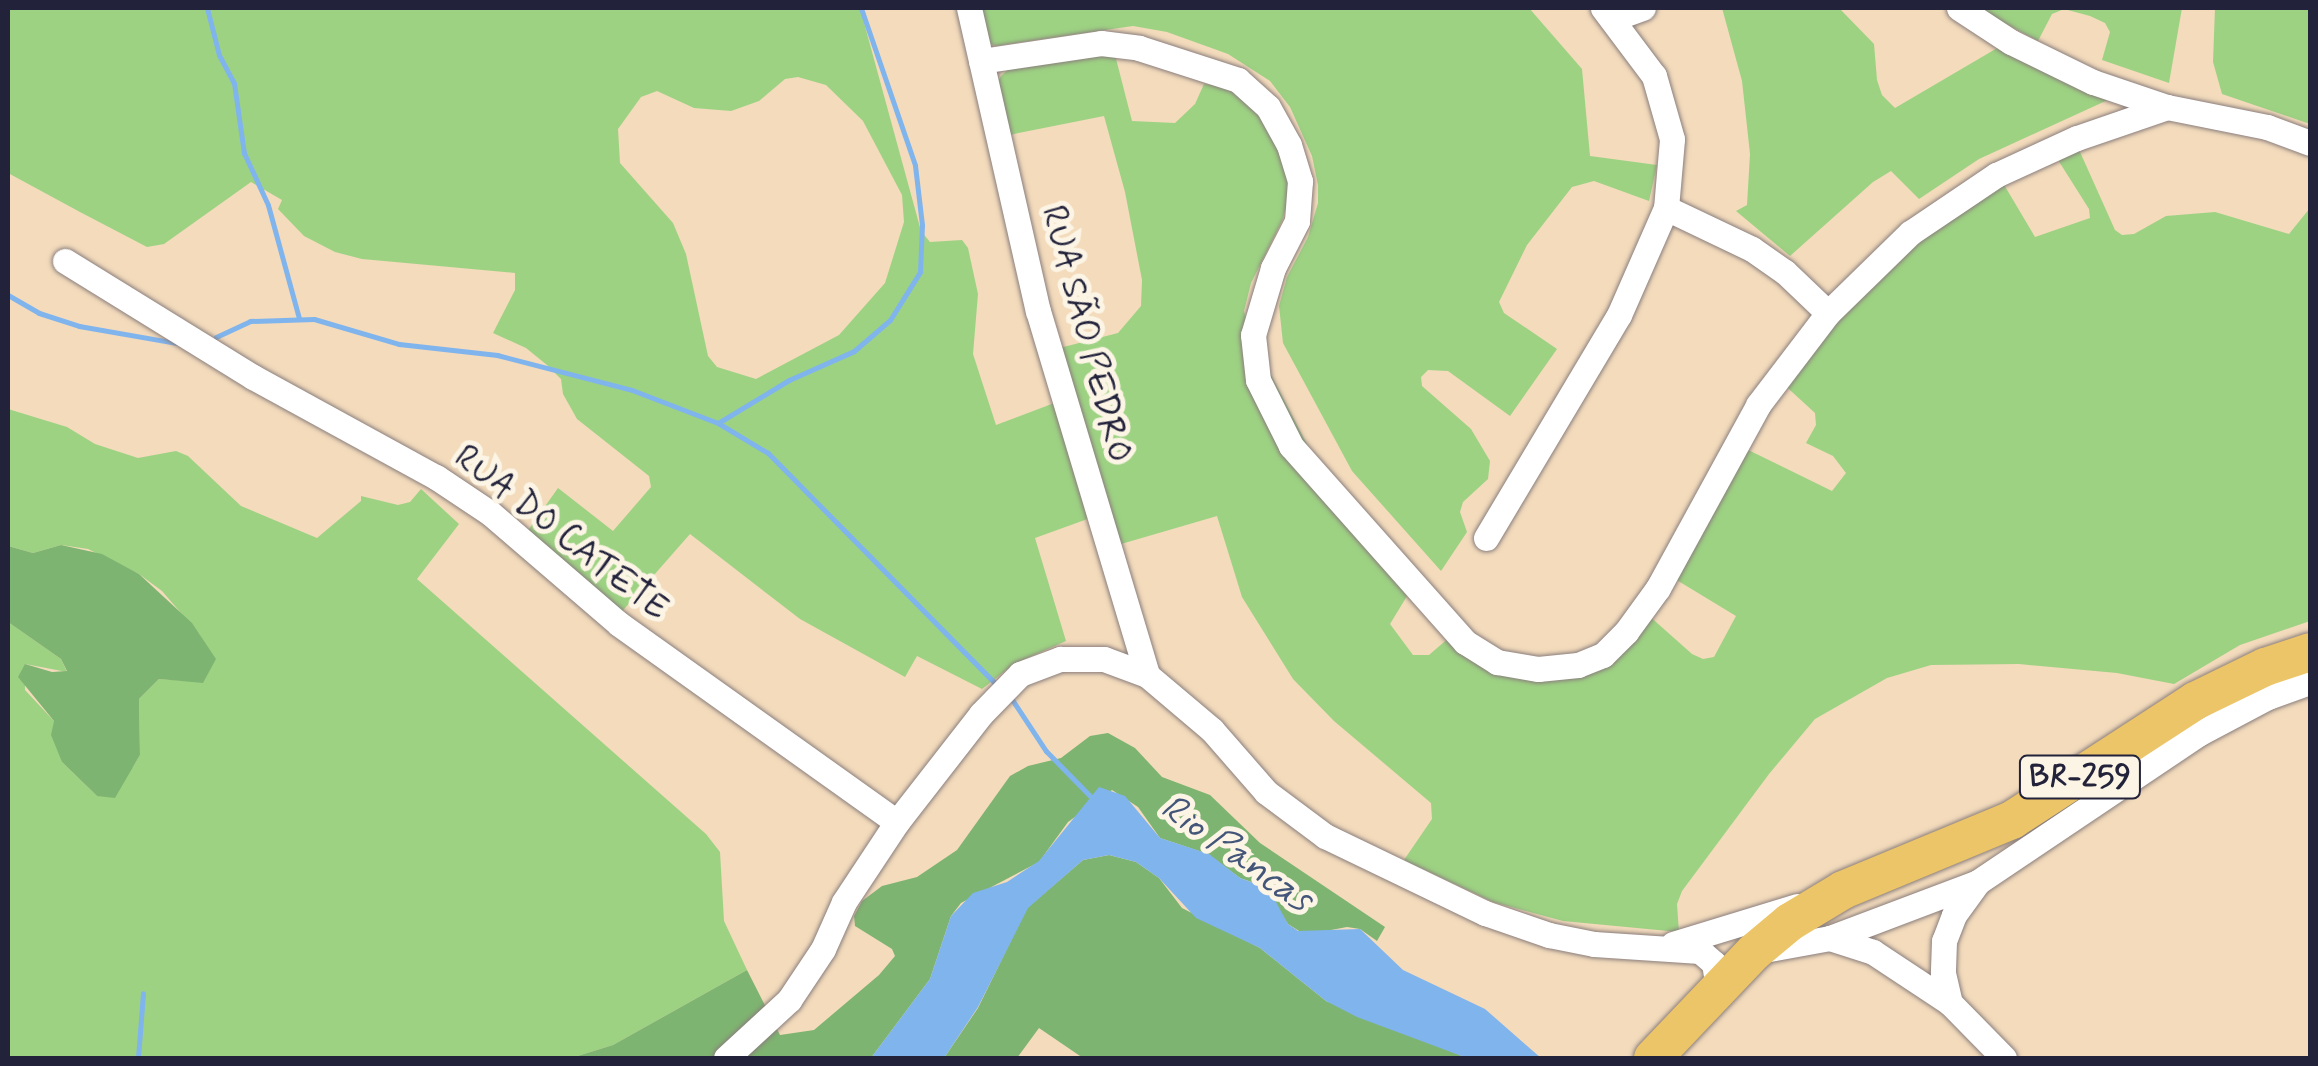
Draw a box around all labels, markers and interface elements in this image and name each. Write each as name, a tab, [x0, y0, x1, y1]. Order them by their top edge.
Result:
street label: RUA SÃO PEDRO	[1032, 202, 1140, 466]
street label: RUA DO CATETE	[442, 433, 680, 633]
road number: BR-259	[2018, 750, 2142, 804]
water label: Rio Pancas	[1154, 787, 1318, 921]

